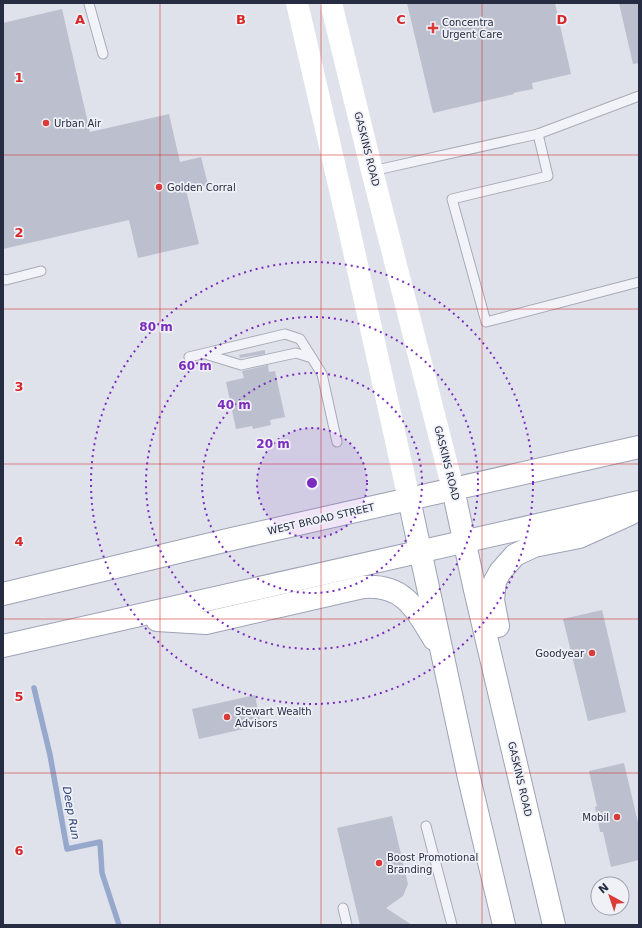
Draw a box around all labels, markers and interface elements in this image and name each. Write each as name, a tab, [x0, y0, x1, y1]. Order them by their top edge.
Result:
text: A	[75, 12, 85, 27]
text: B	[236, 12, 246, 27]
text: C	[396, 12, 406, 27]
text: D	[557, 12, 568, 27]
place label: Concentra Urgent Care	[442, 17, 502, 40]
marker: Concentra Urgent Care	[427, 22, 439, 34]
text: 1	[14, 70, 24, 85]
street label: GASKINS ROAD	[352, 110, 382, 188]
marker: Urban Air	[41, 118, 51, 128]
place label: Urban Air	[54, 118, 102, 129]
marker: Golden Corral	[154, 182, 164, 192]
place label: Golden Corral	[167, 182, 236, 193]
text: 2	[14, 225, 24, 240]
text: 80 m	[139, 320, 173, 334]
text: 60 m	[178, 359, 212, 373]
text: 3	[14, 379, 24, 394]
text: 40 m	[217, 398, 251, 412]
street label: GASKINS ROAD	[432, 424, 462, 502]
text: 20 m	[256, 437, 290, 451]
centre of rings	[305, 476, 319, 490]
street label: WEST BROAD STREET	[267, 501, 376, 537]
text: 4	[14, 534, 24, 549]
place label: Goodyear	[535, 648, 585, 659]
marker: Goodyear	[587, 648, 597, 658]
text: 5	[14, 689, 24, 704]
place label: Stewart Wealth Advisors	[235, 706, 312, 729]
marker: Stewart Wealth Advisors	[222, 712, 232, 722]
street label: GASKINS ROAD	[506, 740, 534, 818]
water label: Deep Run	[60, 785, 82, 841]
place label: Mobil	[582, 812, 609, 823]
marker: Mobil	[612, 812, 622, 822]
text: 6	[14, 843, 24, 858]
place label: Boost Promotional Branding	[387, 852, 478, 875]
marker: Boost Promotional Branding	[374, 858, 384, 868]
north arrow	[590, 876, 630, 916]
text: N	[596, 881, 612, 897]

